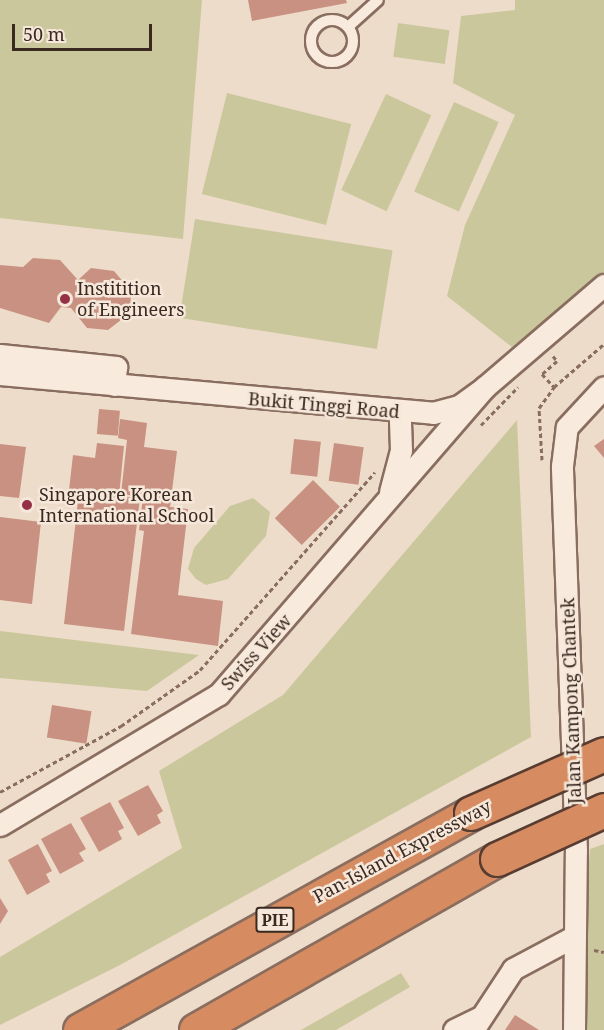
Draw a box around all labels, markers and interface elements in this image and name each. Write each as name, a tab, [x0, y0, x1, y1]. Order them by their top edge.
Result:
scale bar	[15, 12, 154, 50]
text: 50 m	[23, 22, 65, 46]
place label: Institition of Engineers	[77, 278, 184, 320]
marker: Institition of Engineers	[58, 292, 72, 306]
street label: Bukit Tinggi Road	[247, 388, 401, 422]
place label: Singapore Korean International School	[39, 484, 214, 526]
marker: Singapore Korean International School	[20, 498, 34, 512]
street label: Jalan Kampong Chantek	[557, 597, 585, 805]
street label: Swiss View	[216, 610, 296, 694]
street label: Pan-Island Expressway	[309, 795, 495, 907]
road number: PIE	[254, 907, 296, 933]

